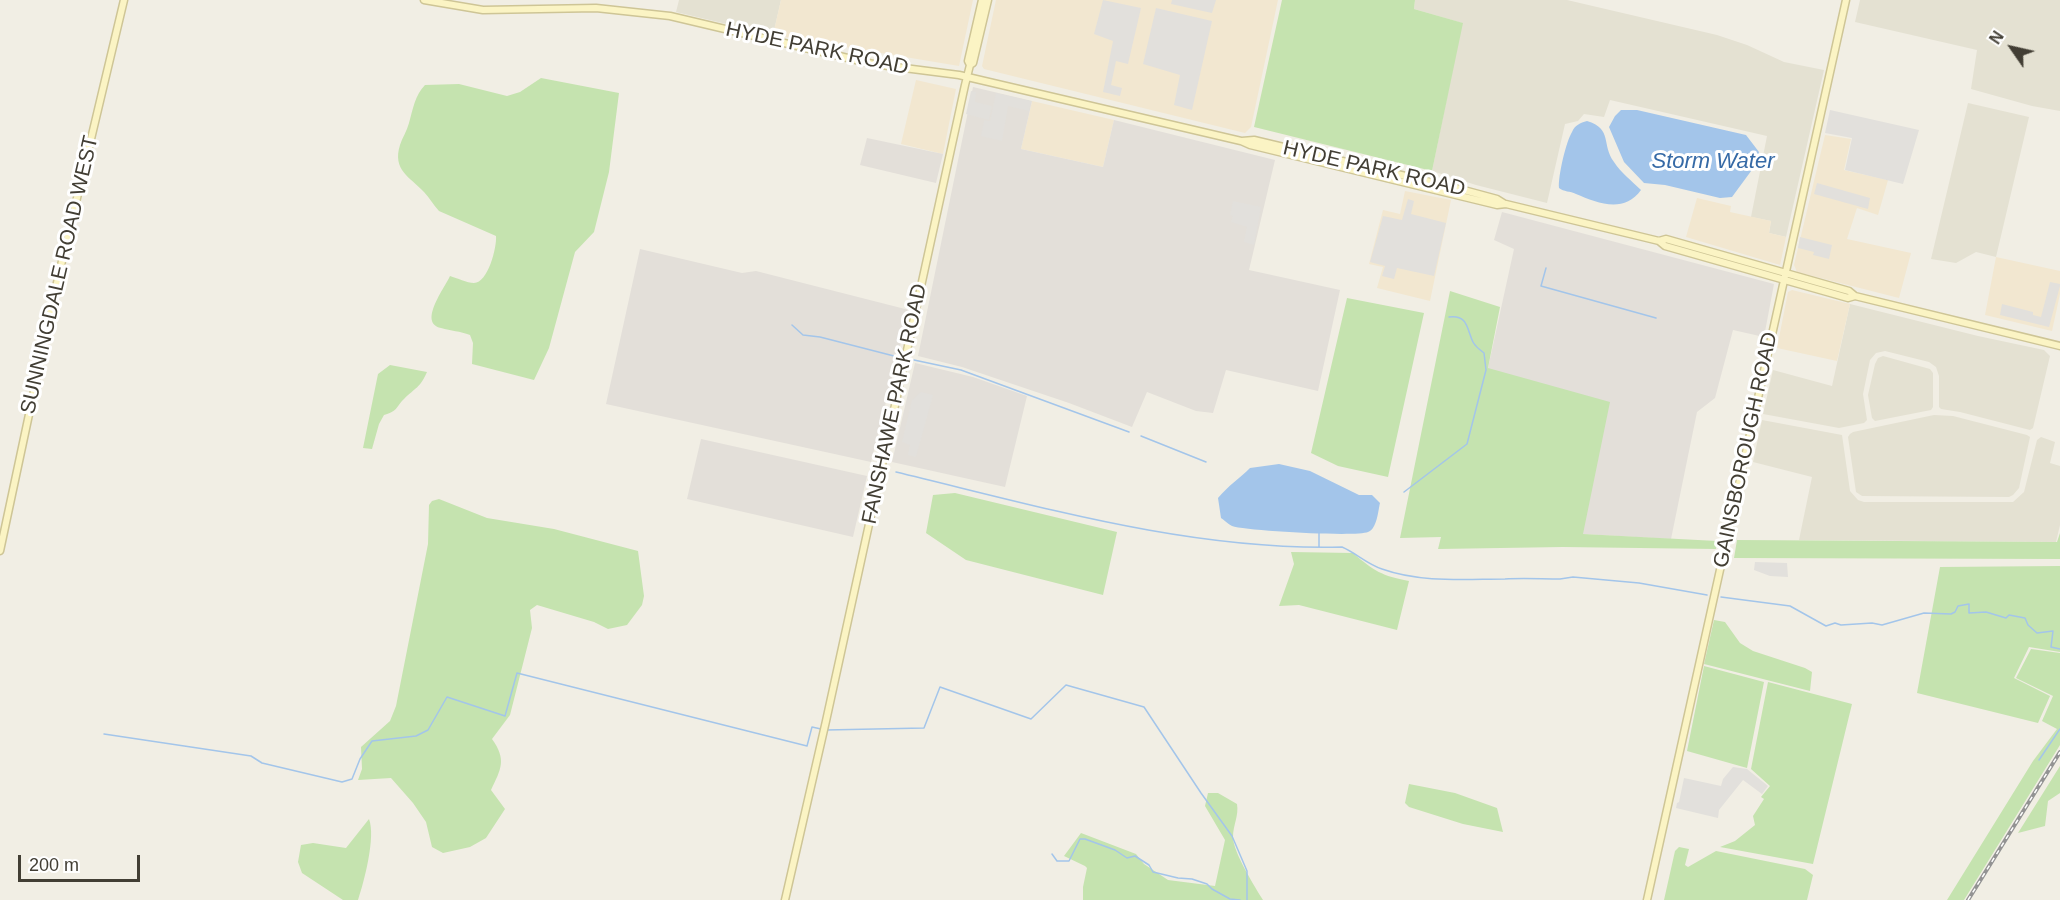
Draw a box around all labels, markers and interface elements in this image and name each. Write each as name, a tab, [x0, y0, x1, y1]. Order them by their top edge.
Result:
street label: HYDE PARK ROAD	[723, 17, 911, 81]
north arrow	[1982, 18, 2042, 78]
text: N	[1986, 28, 2007, 47]
street label: SUNNINGDALE ROAD WEST	[16, 133, 104, 417]
street label: HYDE PARK ROAD	[1280, 136, 1468, 202]
water label: Storm Water	[1651, 149, 1775, 175]
street label: FANSHAWE PARK ROAD	[857, 282, 933, 526]
street label: GAINSBOROUGH ROAD	[1709, 330, 1783, 570]
scale bar	[21, 843, 142, 881]
text: 200 m	[29, 855, 79, 875]

